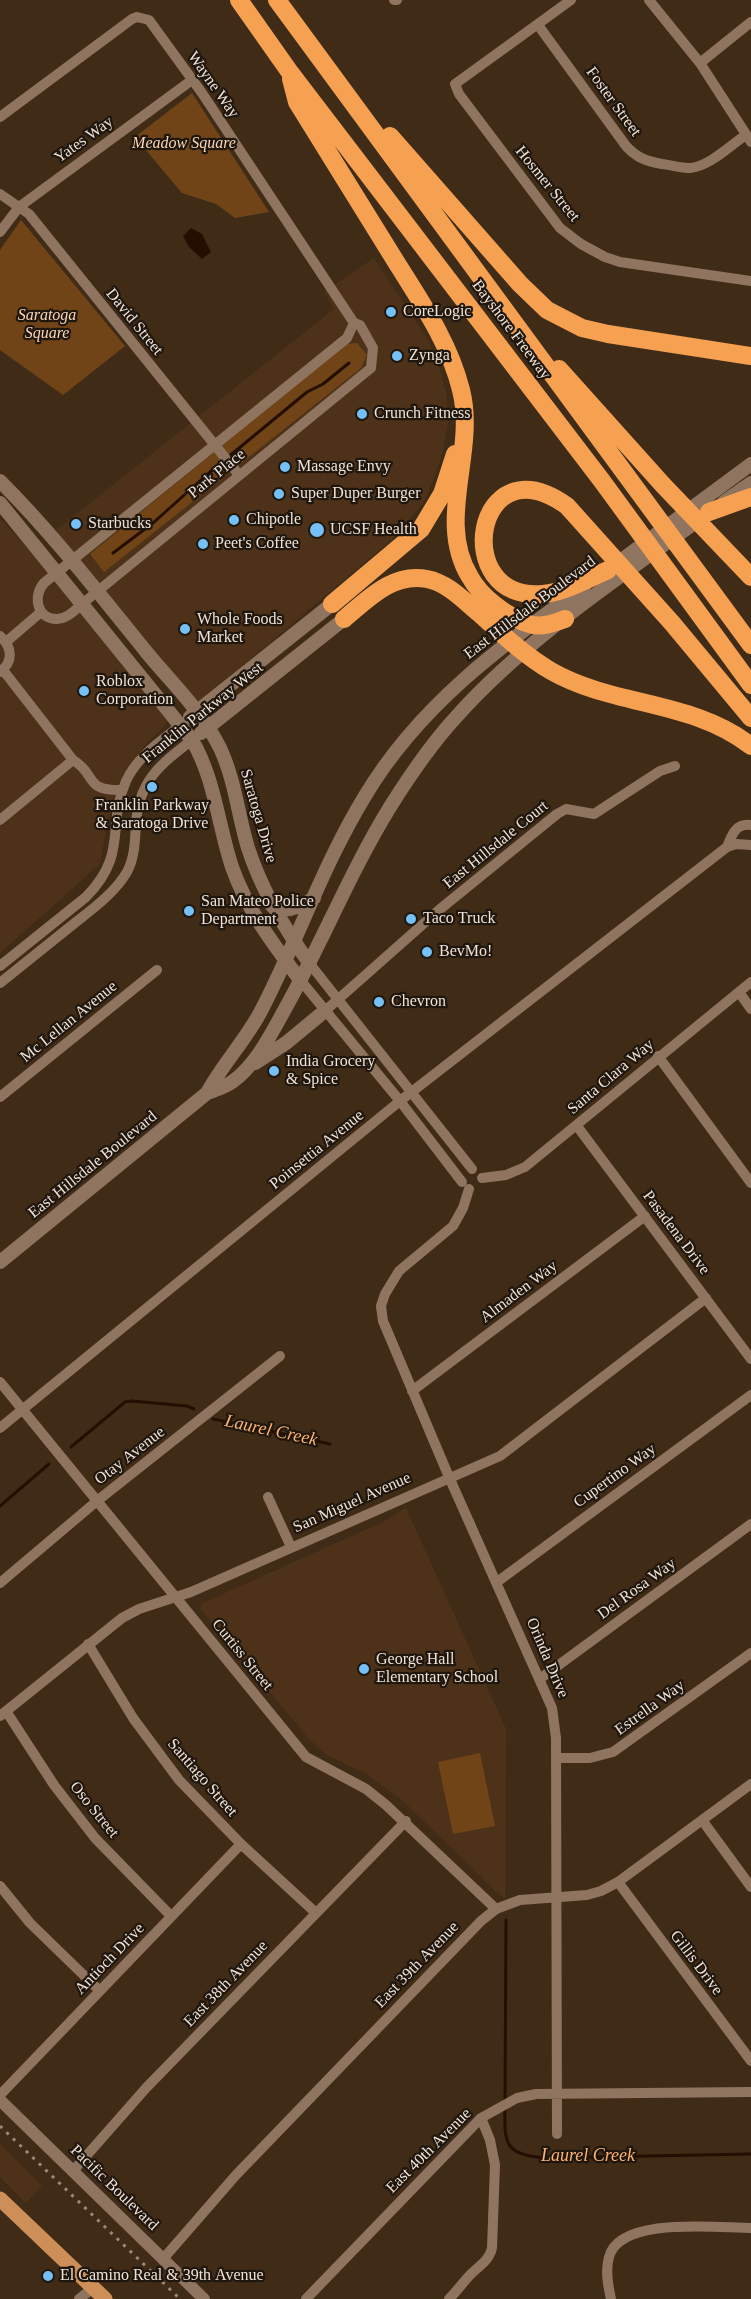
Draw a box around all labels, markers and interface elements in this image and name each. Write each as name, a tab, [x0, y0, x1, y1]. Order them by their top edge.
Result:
street label: Wayne Way	[183, 48, 243, 122]
street label: Foster Street	[581, 63, 645, 141]
street label: Yates Way	[51, 112, 117, 168]
park label: Meadow Square	[132, 134, 236, 154]
street label: Hosmer Street	[511, 142, 583, 226]
street label: Bayshore Freeway	[467, 276, 555, 384]
street label: David Street	[101, 285, 167, 359]
place label: CoreLogic	[403, 302, 471, 322]
marker: CoreLogic	[384, 305, 398, 319]
park label: Saratoga Square	[18, 306, 76, 344]
place label: Zynga	[409, 346, 450, 366]
marker: Zynga	[390, 349, 404, 363]
place label: Crunch Fitness	[374, 404, 470, 424]
marker: Crunch Fitness	[355, 407, 369, 421]
street label: Park Place	[185, 445, 249, 503]
place label: Massage Envy	[297, 457, 391, 477]
marker: Massage Envy	[278, 460, 292, 474]
place label: Super Duper Burger	[291, 484, 420, 504]
marker: Super Duper Burger	[272, 487, 286, 501]
place label: Chipotle	[246, 510, 301, 530]
marker: Chipotle	[227, 513, 241, 527]
place label: Starbucks	[88, 514, 151, 534]
marker: Starbucks	[69, 517, 83, 531]
place label: UCSF Health	[330, 520, 417, 540]
marker: UCSF Health	[308, 521, 326, 539]
place label: Peet's Coffee	[215, 534, 299, 554]
marker: Peet's Coffee	[196, 537, 210, 551]
street label: East Hillsdale Boulevard	[460, 552, 600, 664]
place label: Whole Foods Market	[197, 610, 283, 648]
marker: Whole Foods Market	[178, 622, 192, 636]
street label: Franklin Parkway West	[139, 658, 267, 768]
place label: Roblox Corporation	[96, 672, 173, 710]
marker: Roblox Corporation	[77, 684, 91, 698]
street label: Saratoga Drive	[235, 767, 281, 865]
marker: Franklin Parkway & Saratoga Drive	[145, 780, 159, 794]
place label: Franklin Parkway & Saratoga Drive	[95, 796, 209, 834]
street label: East Hillsdale Court	[440, 797, 552, 893]
place label: San Mateo Police Department	[201, 892, 314, 930]
marker: San Mateo Police Department	[182, 904, 196, 918]
place label: Taco Truck	[423, 909, 496, 929]
marker: Taco Truck	[404, 912, 418, 926]
place label: BevMo!	[439, 942, 492, 962]
marker: BevMo!	[420, 945, 434, 959]
street label: Mc Lellan Avenue	[17, 977, 121, 1067]
place label: Chevron	[391, 992, 446, 1012]
marker: Chevron	[372, 995, 386, 1009]
street label: Santa Clara Way	[564, 1035, 658, 1119]
place label: India Grocery & Spice	[286, 1052, 375, 1090]
marker: India Grocery & Spice	[267, 1064, 281, 1078]
street label: Poinsettia Avenue	[266, 1106, 368, 1194]
street label: East Hillsdale Boulevard	[25, 1107, 161, 1223]
street label: Pasadena Drive	[638, 1187, 714, 1279]
street label: Almaden Way	[477, 1257, 561, 1327]
water label: Laurel Creek	[223, 1411, 319, 1451]
street label: Otay Avenue	[91, 1423, 169, 1489]
street label: Cupertino Way	[570, 1440, 660, 1512]
street label: San Miguel Avenue	[290, 1468, 414, 1538]
street label: Del Rosa Way	[594, 1554, 680, 1624]
street label: Curtiss Street	[207, 1615, 277, 1695]
street label: Orinda Drive	[522, 1615, 572, 1701]
place label: George Hall Elementary School	[376, 1650, 498, 1688]
marker: George Hall Elementary School	[357, 1662, 371, 1676]
street label: Estrella Way	[611, 1676, 689, 1740]
street label: Santiago Street	[163, 1735, 241, 1821]
street label: Oso Street	[65, 1778, 123, 1842]
street label: East 39th Avenue	[371, 1918, 463, 2012]
street label: Antioch Drive	[71, 1919, 149, 1999]
street label: Gillis Drive	[665, 1927, 727, 1999]
street label: East 38th Avenue	[180, 1937, 272, 2031]
street label: East 40th Avenue	[382, 2104, 476, 2198]
street label: Pacific Boulevard	[66, 2141, 162, 2235]
water label: Laurel Creek	[541, 2145, 635, 2167]
place label: El Camino Real & 39th Avenue	[60, 2266, 264, 2286]
marker: El Camino Real & 39th Avenue	[41, 2269, 55, 2283]

